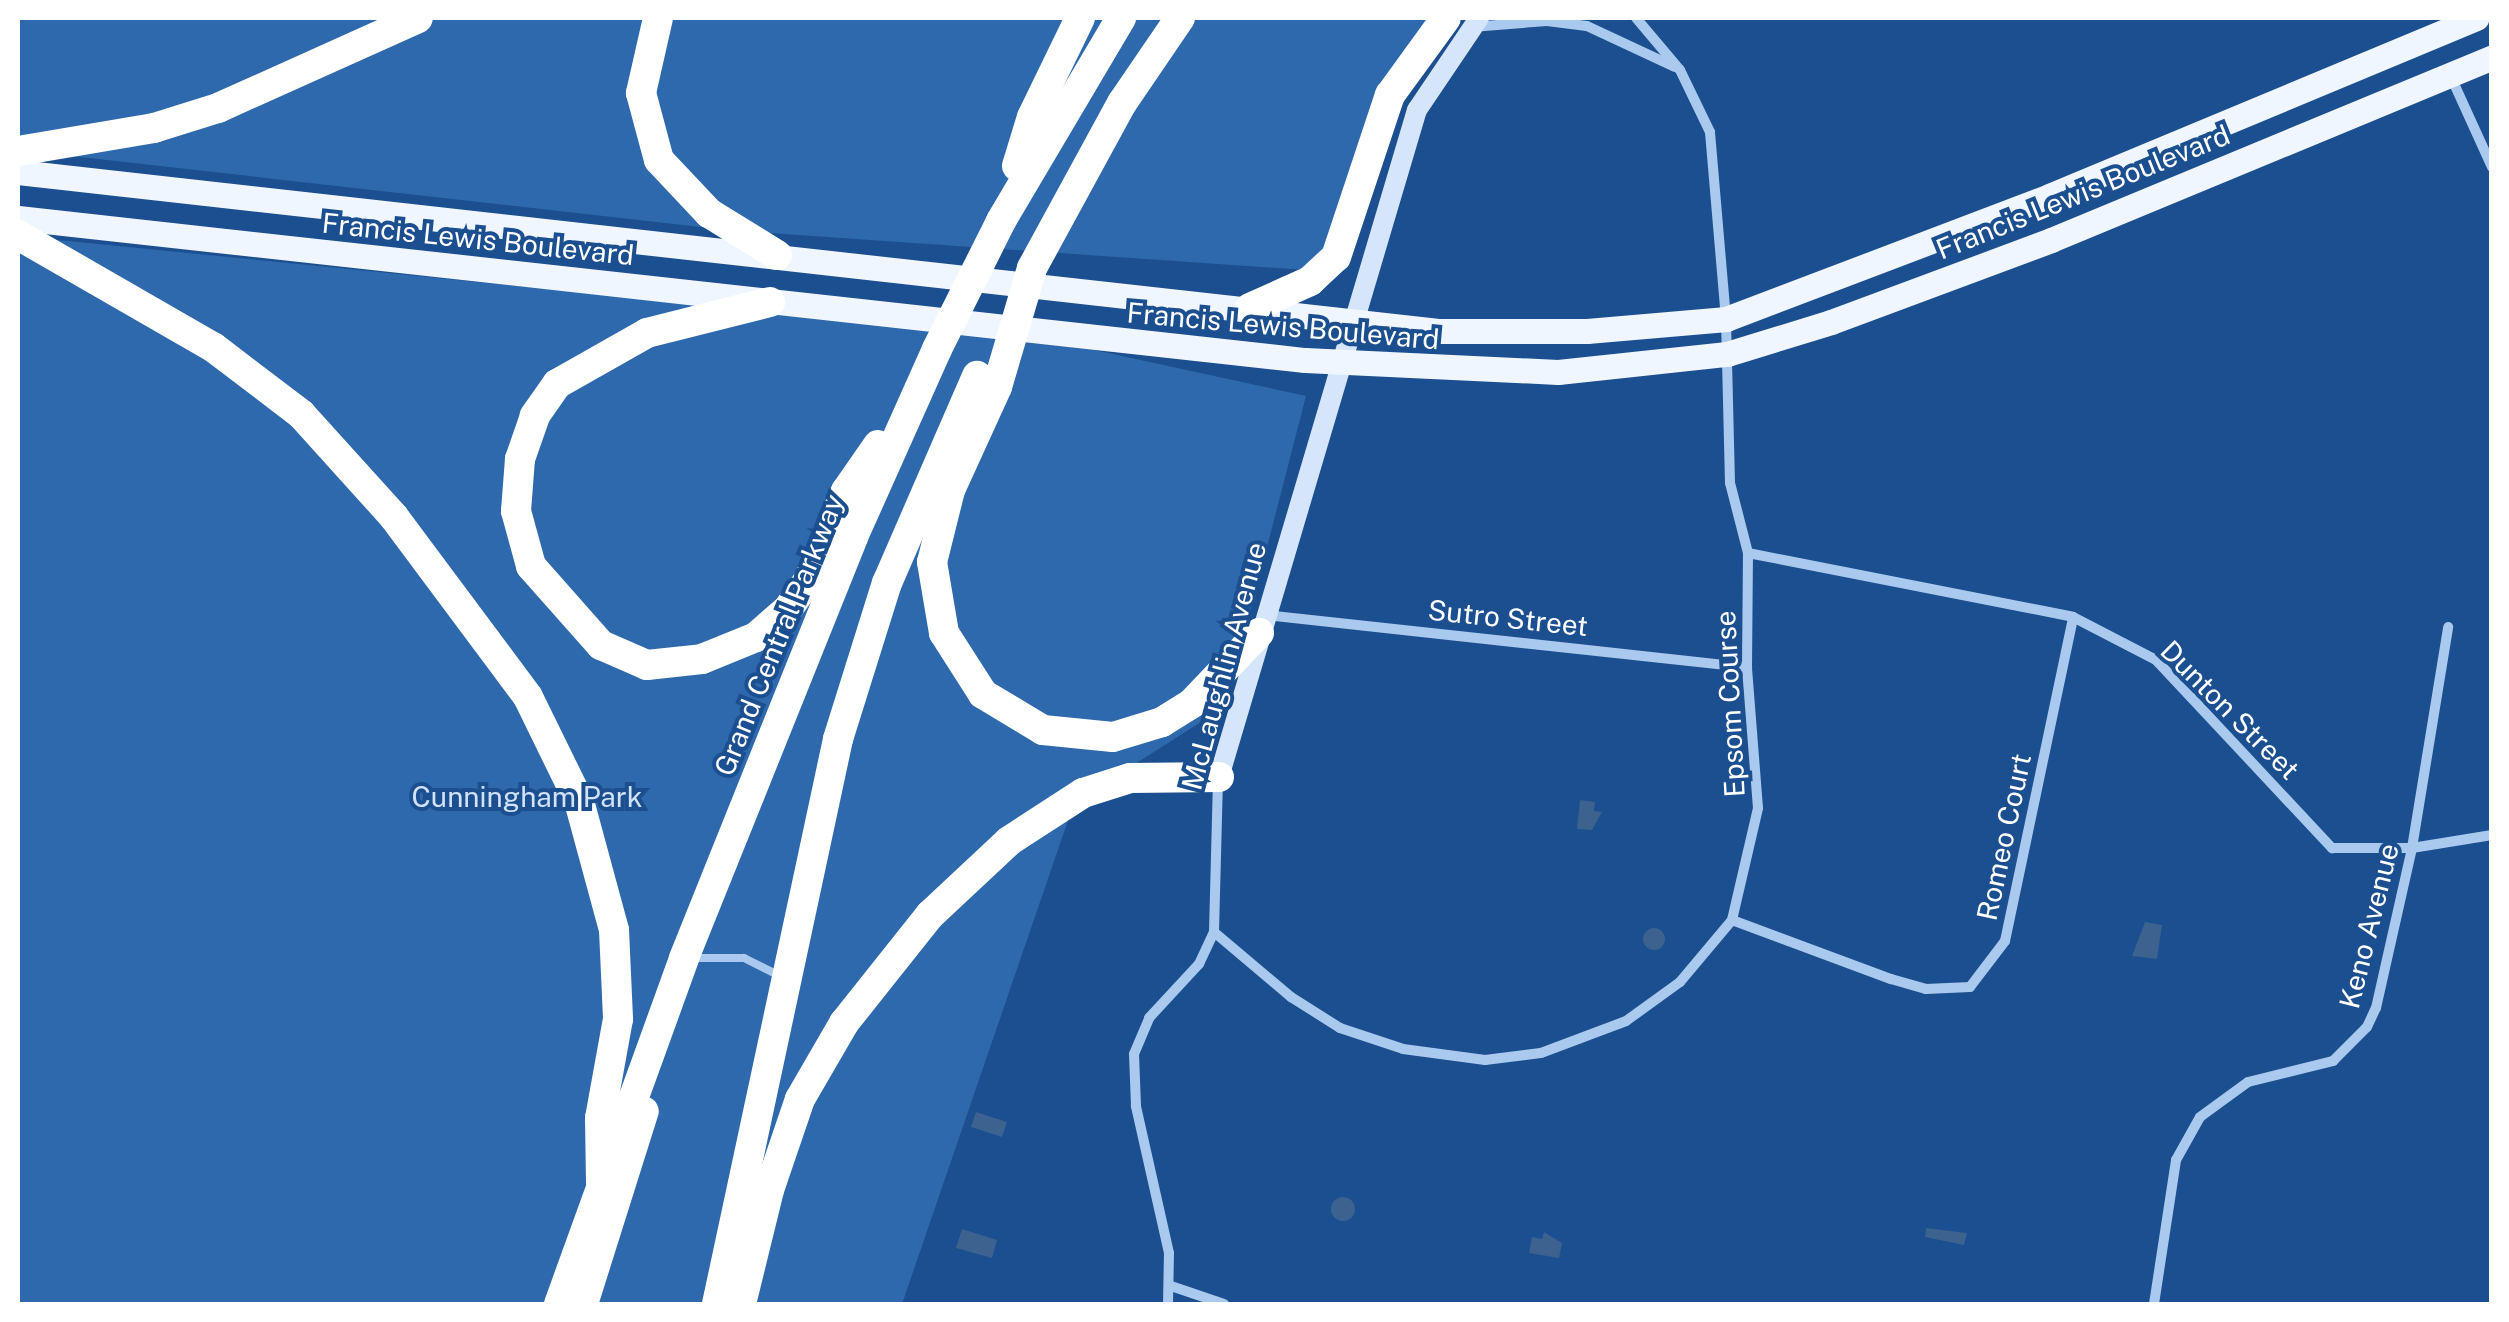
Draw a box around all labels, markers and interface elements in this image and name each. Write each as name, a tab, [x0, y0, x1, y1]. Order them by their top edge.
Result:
street label: Francis Lewis Boulevard	[1931, 118, 2235, 266]
street label: Francis Lewis Boulevard	[320, 206, 636, 272]
street label: Francis Lewis Boulevard	[1125, 296, 1441, 356]
street label: Grand Central Parkway	[707, 489, 851, 781]
street label: McLaughlin Avenue	[1175, 538, 1273, 794]
street label: Sutro Street	[1426, 593, 1590, 643]
street label: Epsom Course	[1708, 610, 1752, 798]
street label: Dunton Street	[2154, 634, 2306, 786]
street label: Romeo Court	[1970, 750, 2038, 924]
park label: Cunningham Park	[411, 780, 643, 814]
street label: Keno Avenue	[2332, 840, 2406, 1012]

